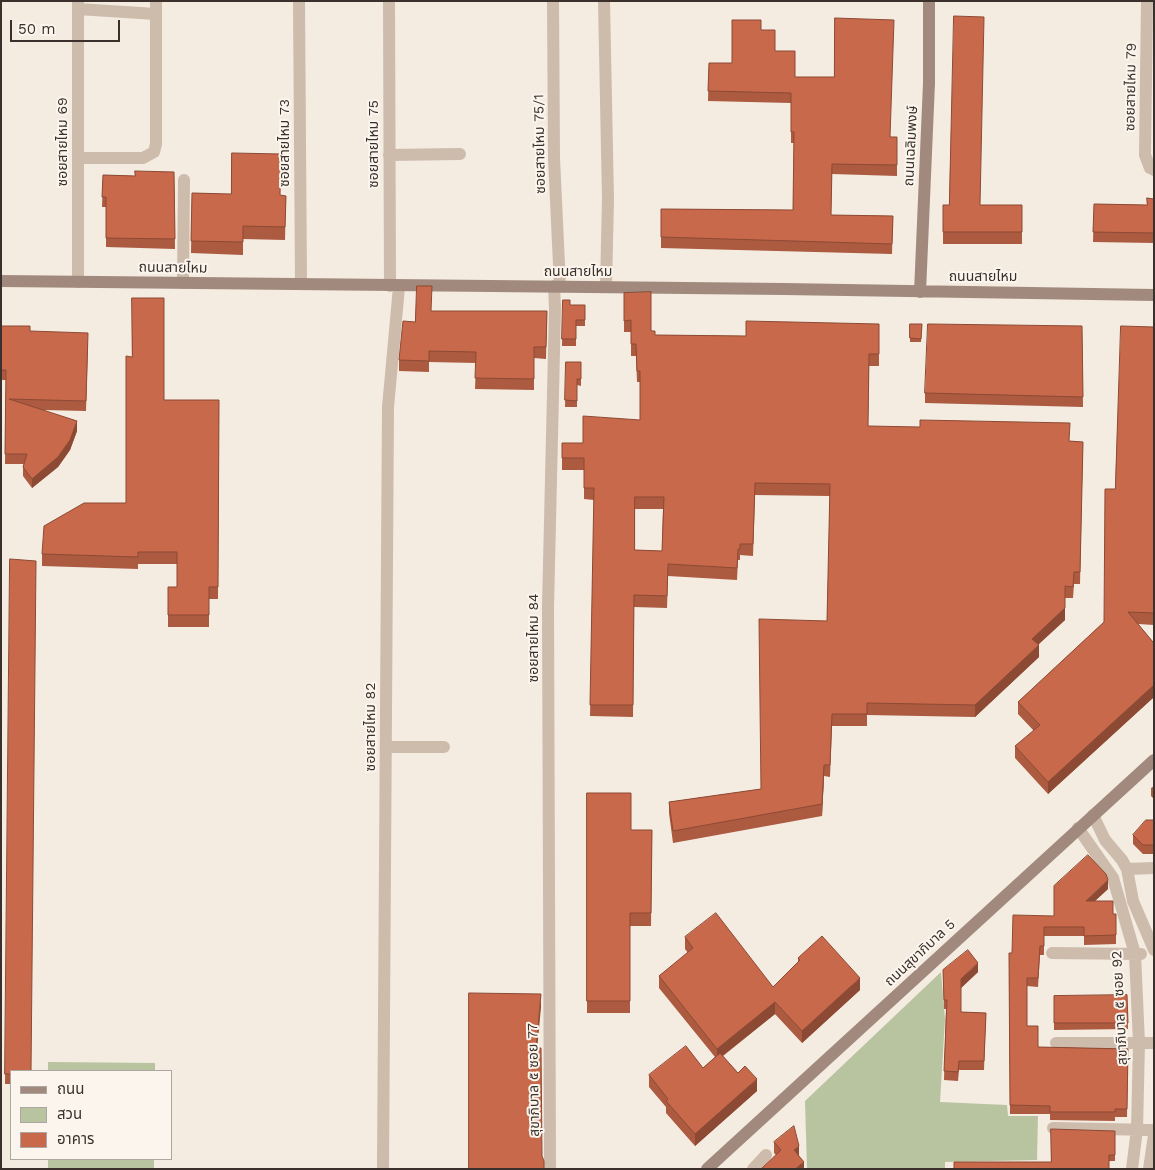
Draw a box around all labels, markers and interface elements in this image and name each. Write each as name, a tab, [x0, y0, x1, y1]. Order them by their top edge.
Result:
scale bar	[12, 10, 122, 42]
text: 50 m	[18, 20, 55, 38]
street label: ซอยสายไหม 79	[1122, 43, 1140, 131]
street label: ซอยสายไหม 75/1	[531, 94, 549, 194]
street label: ซอยสายไหม 69	[55, 97, 71, 187]
street label: ซอยสายไหม 73	[277, 99, 293, 187]
street label: ซอยสายไหม 75	[366, 100, 382, 188]
street label: ถนนเฉลิมพงษ์	[900, 105, 922, 187]
street label: ถนนสายไหม	[139, 259, 207, 277]
street label: ถนนสายไหม	[544, 264, 612, 280]
street label: ถนนสายไหม	[949, 269, 1017, 285]
street label: ซอยสายไหม 84	[526, 593, 542, 683]
street label: ซอยสายไหม 82	[363, 683, 379, 771]
street label: ถนนสุขาภิบาล 5	[881, 916, 959, 990]
street label: สุขาภิบาล ๕ ซอย 92	[1109, 950, 1131, 1066]
street label: สุขาภิบาล ๕ ซอย 77	[525, 1023, 543, 1137]
legend	[10, 1070, 172, 1160]
text: ถนน	[57, 1080, 84, 1098]
text: สวน	[57, 1105, 82, 1123]
text: อาคาร	[57, 1130, 94, 1148]

